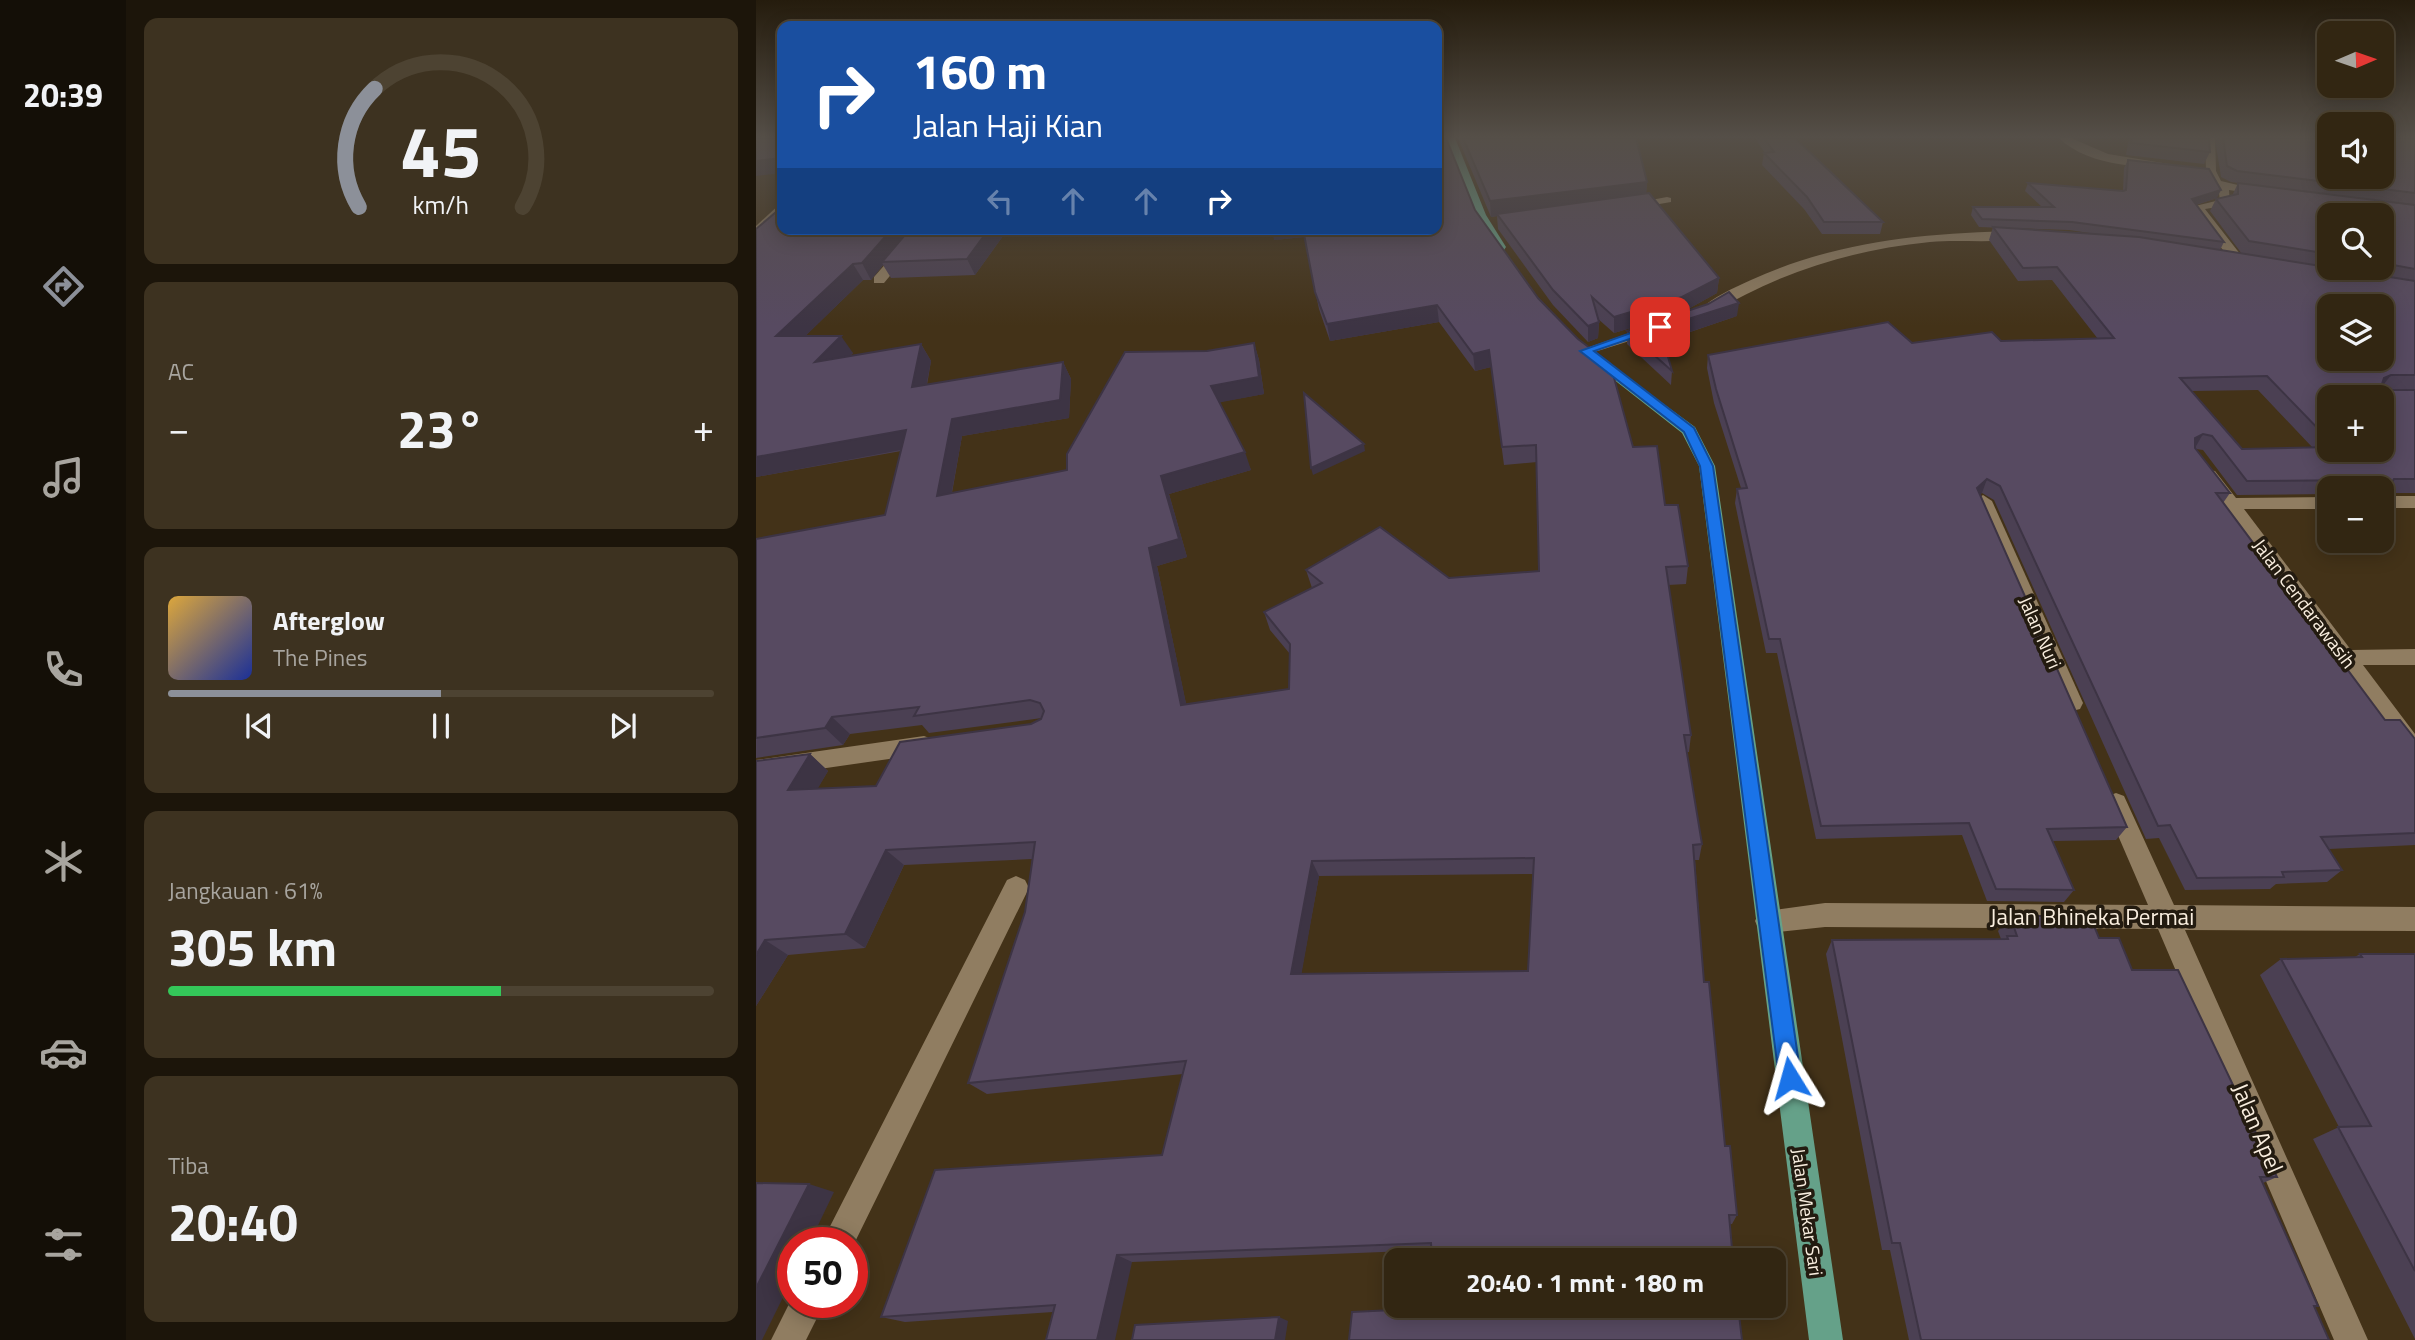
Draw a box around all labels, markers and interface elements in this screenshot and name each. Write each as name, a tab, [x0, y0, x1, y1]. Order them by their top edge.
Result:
north arrow	[2317, 21, 2394, 98]
map controls	[2317, 21, 2394, 553]
text: 160 m	[913, 33, 1047, 108]
icon: right	[798, 49, 889, 140]
text: 20:39	[23, 71, 103, 119]
text: 45	[400, 96, 482, 206]
text: Jalan Haji Kian	[913, 101, 1103, 149]
button: sound	[2317, 112, 2394, 189]
icon: left	[981, 182, 1019, 220]
icon: ahead	[1054, 182, 1092, 220]
icon: ahead	[1127, 182, 1165, 220]
icon: right	[1200, 182, 1238, 220]
text: km/h	[413, 186, 469, 224]
button: search	[2317, 203, 2394, 280]
icon: directions	[39, 262, 88, 311]
button: layers	[2317, 294, 2394, 371]
pin	[1630, 297, 1690, 357]
icon: arrive	[1641, 308, 1679, 346]
text: AC	[168, 354, 194, 389]
button: +	[2317, 385, 2394, 462]
text: 23°	[397, 389, 485, 468]
text: −	[168, 399, 189, 457]
text: +	[693, 399, 714, 457]
icon: music	[39, 453, 88, 502]
button: −	[2317, 476, 2394, 553]
street label: Jalan Cendarawasih	[2246, 532, 2364, 674]
street label: Jalan Nuri	[2012, 591, 2070, 673]
text: Afterglow	[273, 601, 385, 640]
text: The Pines	[273, 640, 367, 675]
icon: phone	[39, 645, 88, 694]
icon: previous	[240, 707, 278, 745]
icon: pause	[422, 707, 460, 745]
icon: next	[604, 707, 642, 745]
icon: climate	[39, 837, 88, 886]
text: Jangkauan · 61%	[168, 873, 323, 908]
street label: Jalan Bhineka Permai	[1990, 899, 2194, 934]
text: 305 km	[168, 907, 337, 986]
icon: car	[39, 1028, 88, 1077]
position arrow	[1753, 1041, 1827, 1115]
street label: Jalan Apel	[2223, 1077, 2293, 1179]
street label: Jalan Mekar Sari	[1785, 1146, 1831, 1278]
text: Tiba	[168, 1148, 209, 1183]
text: 20:40	[168, 1182, 298, 1261]
icon: filters	[39, 1220, 88, 1269]
speed limit sign: 50	[777, 1227, 868, 1318]
text: 20:40 · 1 mnt · 180 m	[1466, 1263, 1704, 1302]

